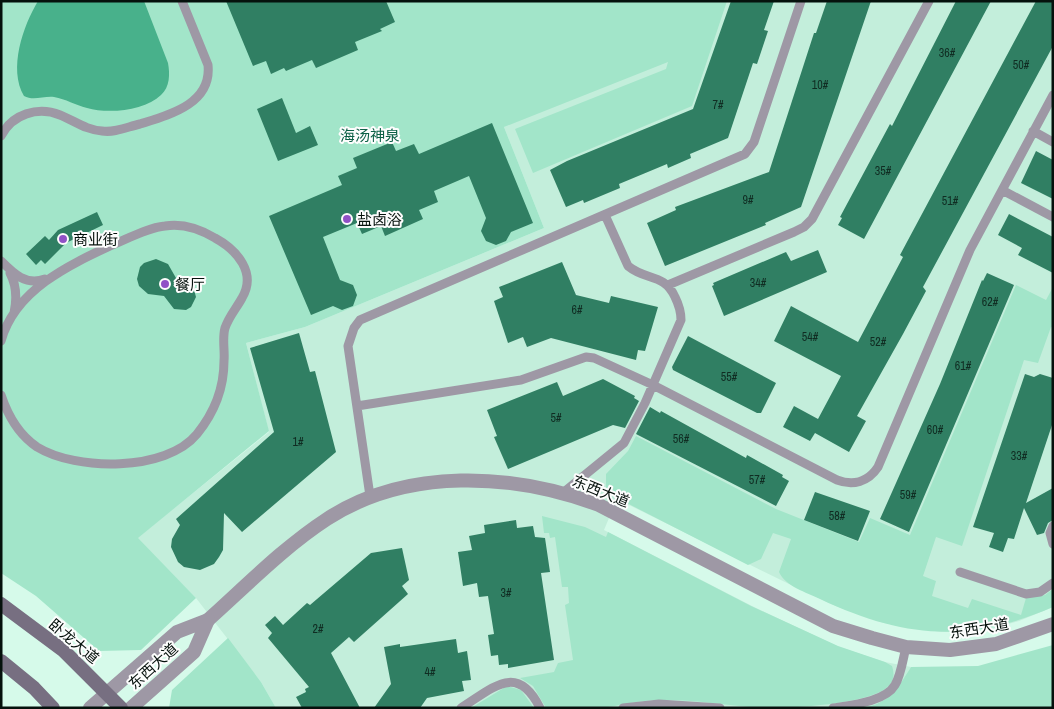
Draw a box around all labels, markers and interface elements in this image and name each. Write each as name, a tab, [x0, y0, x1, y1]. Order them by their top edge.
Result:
house number: 36#	[939, 45, 956, 61]
house number: 50#	[1013, 57, 1030, 73]
house number: 10#	[812, 77, 829, 93]
house number: 7#	[713, 97, 724, 113]
park label: 海汤神泉	[340, 125, 400, 146]
house number: 35#	[875, 163, 892, 179]
house number: 9#	[743, 192, 754, 208]
house number: 51#	[942, 193, 959, 209]
place label: 盐卤浴	[357, 209, 402, 230]
marker: 盐卤浴	[341, 213, 353, 225]
place label: 商业街	[73, 229, 118, 250]
marker: 商业街	[57, 233, 69, 245]
place label: 餐厅	[175, 274, 205, 295]
house number: 34#	[750, 275, 767, 291]
marker: 餐厅	[159, 278, 171, 290]
house number: 62#	[982, 294, 999, 310]
house number: 6#	[572, 302, 583, 318]
house number: 54#	[802, 329, 819, 345]
house number: 52#	[870, 334, 887, 350]
house number: 61#	[955, 358, 972, 374]
house number: 55#	[721, 369, 738, 385]
house number: 5#	[551, 410, 562, 426]
house number: 60#	[927, 422, 944, 438]
house number: 56#	[673, 431, 690, 447]
house number: 1#	[293, 434, 304, 450]
house number: 33#	[1011, 448, 1028, 464]
street label: 东西大道	[569, 470, 633, 512]
house number: 57#	[749, 472, 766, 488]
house number: 59#	[900, 487, 917, 503]
house number: 58#	[829, 508, 846, 524]
house number: 3#	[501, 585, 512, 601]
street label: 东西大道	[948, 613, 1010, 643]
street label: 卧龙大道	[44, 614, 104, 668]
house number: 2#	[313, 621, 324, 637]
street label: 东西大道	[124, 638, 182, 694]
house number: 4#	[425, 664, 436, 680]

